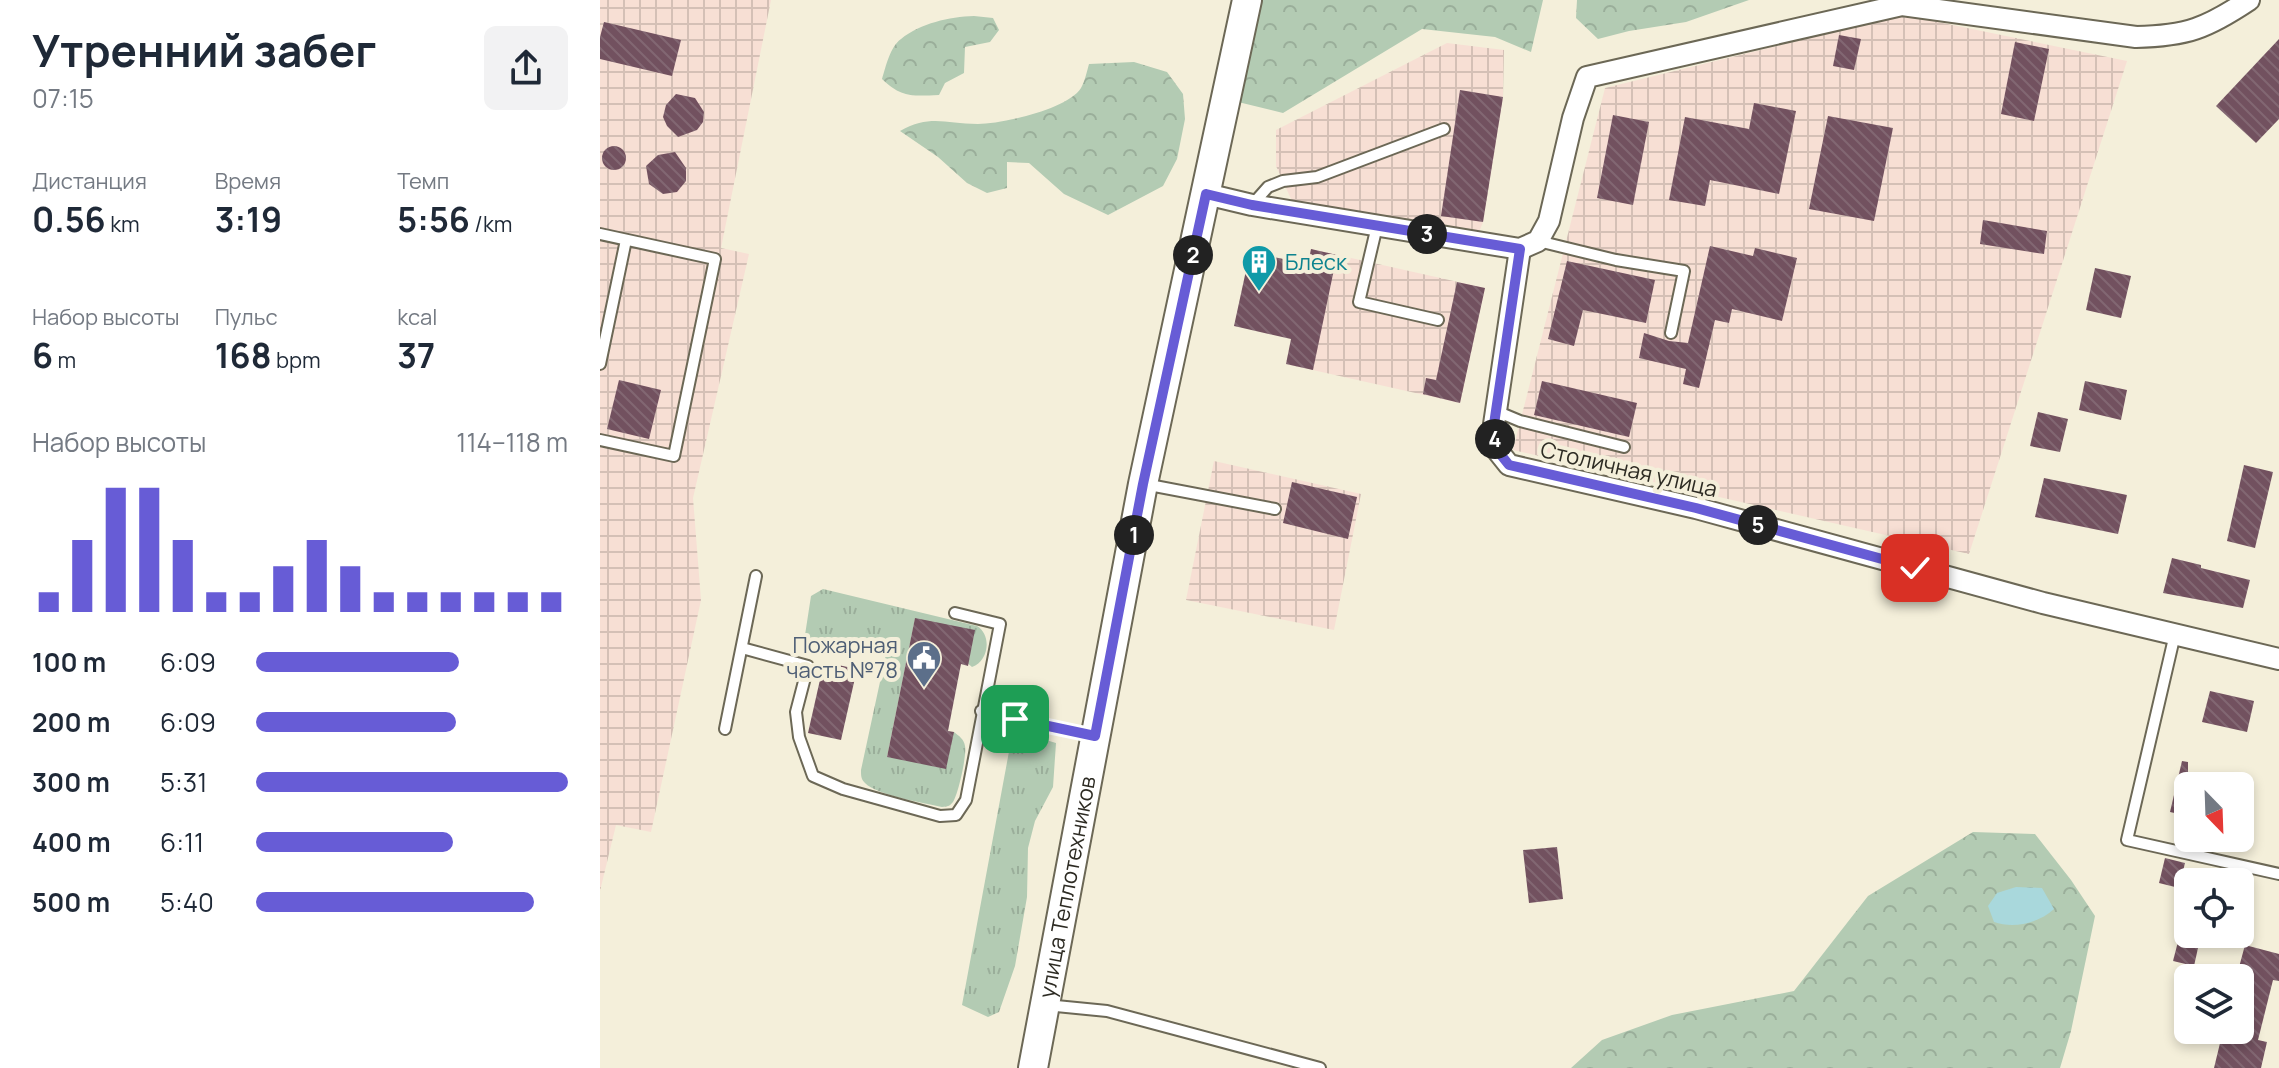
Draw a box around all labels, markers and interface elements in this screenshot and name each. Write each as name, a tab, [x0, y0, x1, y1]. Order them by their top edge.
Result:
text: Утренний забег	[32, 20, 376, 80]
button: share	[484, 26, 568, 110]
text: 07:15	[32, 80, 94, 116]
text: Дистанция	[32, 166, 147, 196]
text: Время	[215, 166, 281, 196]
text: Темп	[397, 166, 449, 196]
text: 0.56	[32, 196, 106, 242]
text: 3:19	[215, 196, 282, 242]
text: 5:56	[397, 196, 470, 242]
text: km	[106, 209, 140, 239]
text: /km	[470, 209, 512, 239]
pin: 3	[1407, 214, 1447, 254]
text: 3	[1421, 219, 1433, 249]
pin: 2	[1173, 235, 1213, 275]
text: 2	[1186, 240, 1200, 270]
building icon: Блеск	[1240, 243, 1278, 293]
place label: Блеск	[1285, 247, 1348, 277]
text: Набор высоты	[32, 302, 180, 332]
text: Пульс	[215, 302, 278, 332]
text: kcal	[397, 302, 437, 332]
text: 6	[32, 332, 53, 378]
text: 168	[215, 332, 272, 378]
text: 37	[397, 332, 435, 378]
text: m	[53, 345, 76, 375]
text: bpm	[272, 345, 321, 375]
pin: 4	[1475, 419, 1515, 459]
text: Набор высоты	[32, 424, 206, 460]
text: 114–118 m	[456, 424, 568, 460]
text: 4	[1488, 424, 1502, 454]
street label: Столичная улица	[1538, 434, 1720, 504]
pin: 5	[1738, 505, 1778, 545]
text: 5	[1752, 510, 1764, 540]
pin: 1	[1114, 515, 1154, 555]
text: 1	[1129, 520, 1139, 550]
pin	[1881, 534, 1949, 602]
icon: check	[1893, 546, 1937, 590]
place label: Пожарная часть №78	[786, 630, 898, 685]
public building icon: Пожарная часть №78	[905, 639, 943, 689]
text: 100 m	[32, 644, 106, 680]
text: 6:09	[160, 644, 216, 680]
pin	[981, 685, 1049, 753]
icon: arrive	[993, 697, 1037, 741]
text: 200 m	[32, 704, 110, 740]
text: 6:09	[160, 704, 216, 740]
text: 300 m	[32, 764, 110, 800]
text: 5:31	[160, 764, 207, 800]
north arrow	[2174, 772, 2254, 852]
map controls	[2174, 772, 2254, 1044]
street label: улица Теплотехников	[1031, 774, 1103, 1001]
text: 400 m	[32, 824, 111, 860]
text: 6:11	[160, 824, 204, 860]
button: locate	[2174, 868, 2254, 948]
text: 500 m	[32, 884, 110, 920]
text: 5:40	[160, 884, 214, 920]
button: layers	[2174, 964, 2254, 1044]

